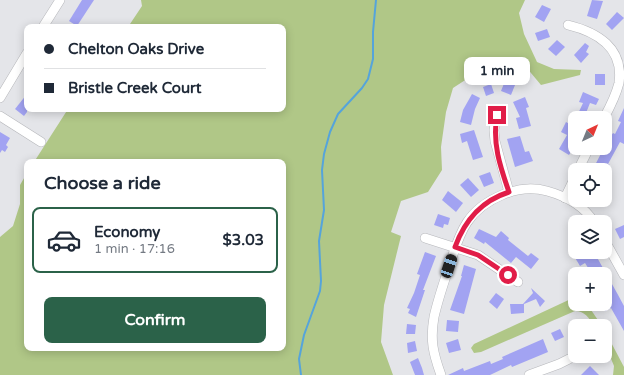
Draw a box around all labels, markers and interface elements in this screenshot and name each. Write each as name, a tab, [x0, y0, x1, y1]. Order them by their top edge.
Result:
text: Chelton Oaks Drive	[68, 40, 204, 58]
callout: 1 min	[464, 57, 530, 85]
text: 1 min	[480, 63, 514, 79]
text: Bristle Creek Court	[68, 79, 202, 97]
route end	[488, 106, 506, 124]
north arrow	[568, 111, 612, 155]
map controls	[568, 111, 612, 363]
button: locate	[568, 163, 612, 207]
text: Choose a ride	[44, 172, 161, 194]
button: layers	[568, 215, 612, 259]
icon: car	[46, 222, 82, 258]
text: Economy	[94, 223, 160, 241]
text: $3.03	[223, 231, 264, 249]
text: 1 min · 17:16	[94, 241, 175, 257]
car	[440, 253, 458, 279]
route start	[499, 266, 517, 284]
button: +	[568, 267, 612, 311]
button: Confirm	[44, 297, 266, 343]
button: −	[568, 319, 612, 363]

